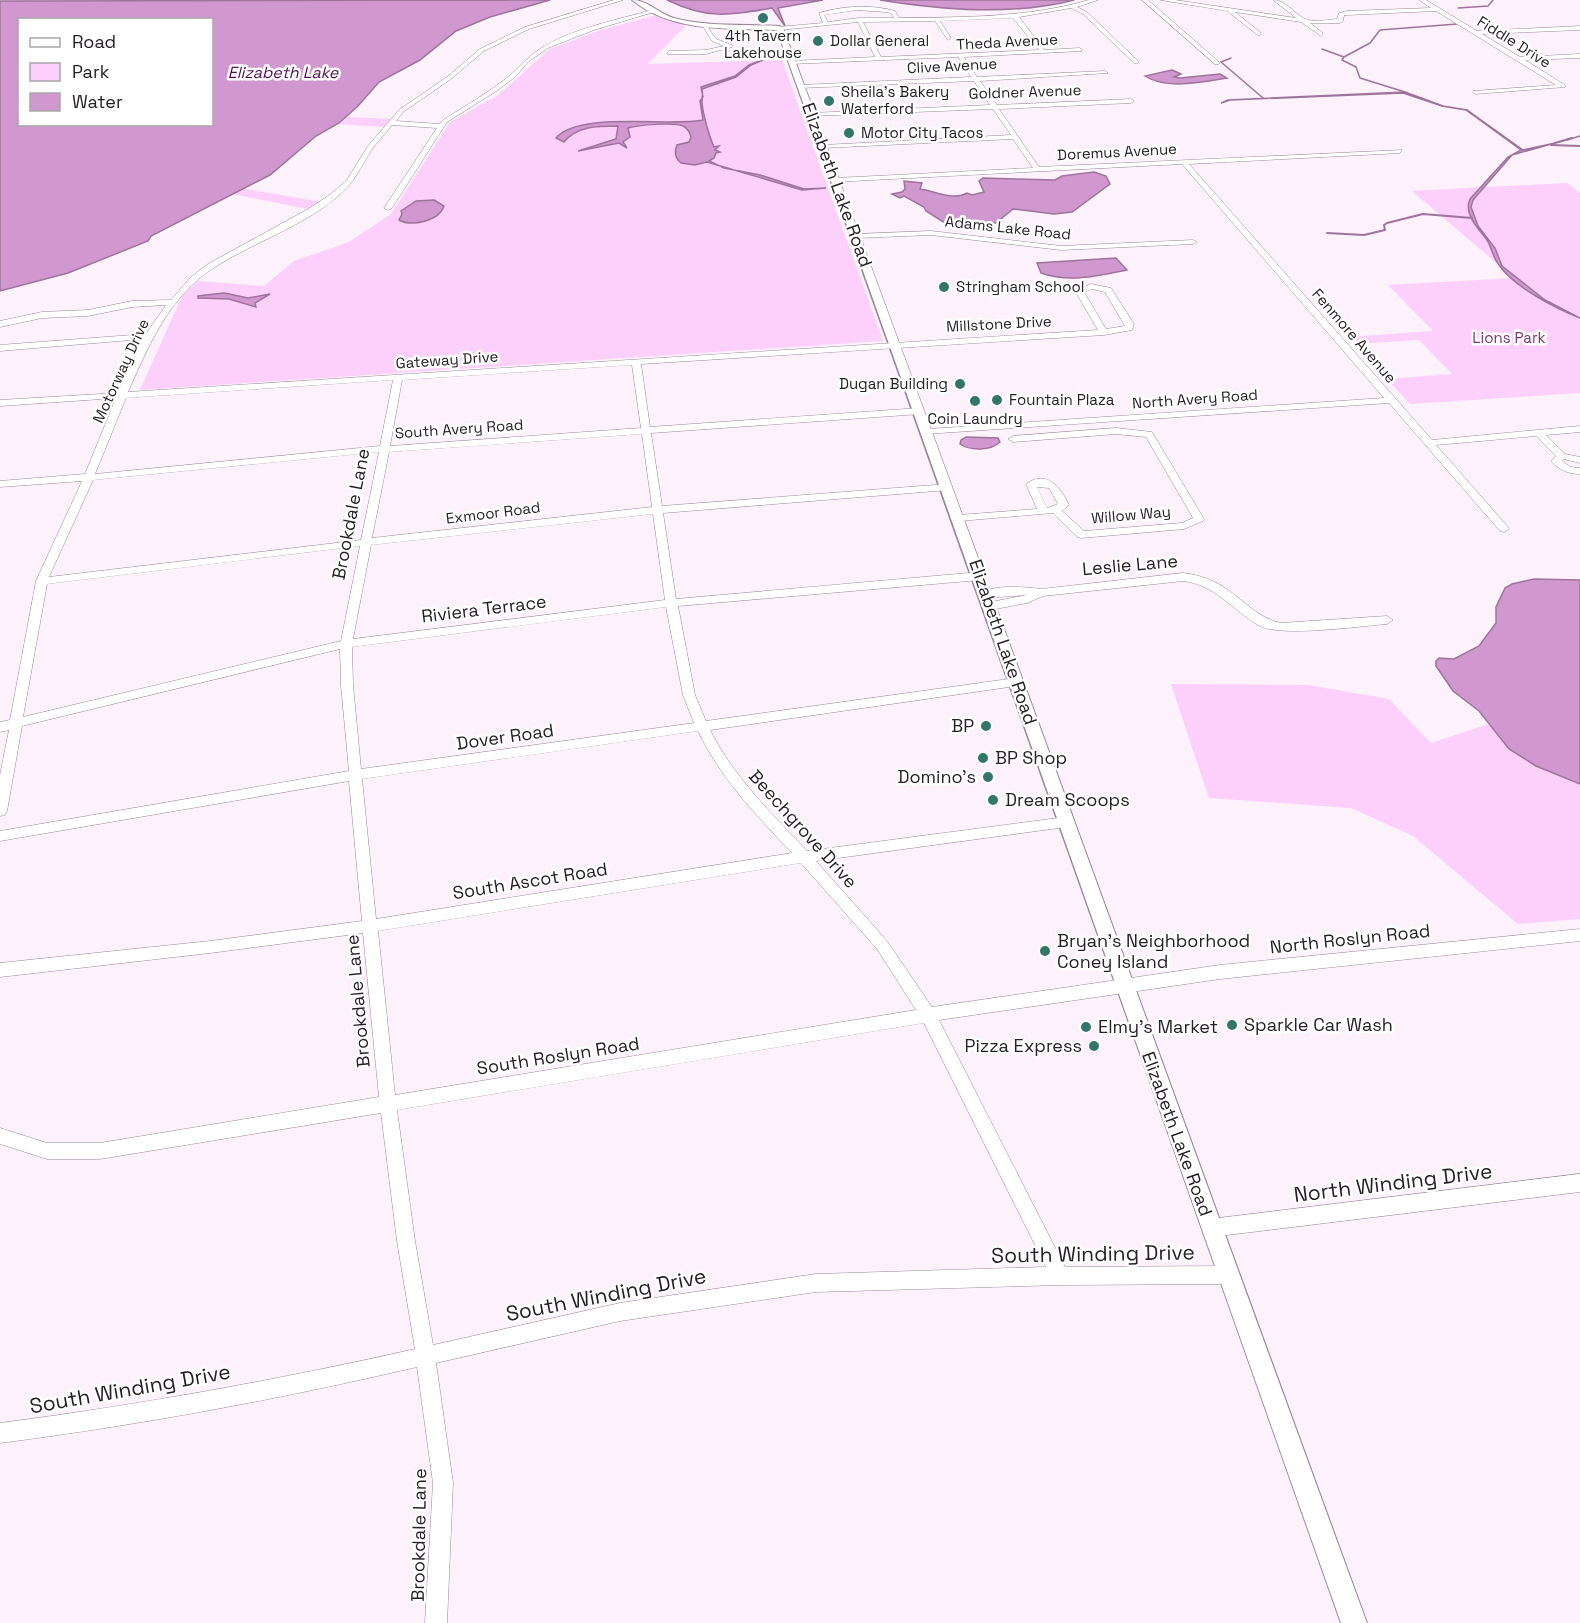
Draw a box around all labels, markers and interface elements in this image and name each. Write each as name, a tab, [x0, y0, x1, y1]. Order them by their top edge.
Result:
marker: 4th Tavern Lakehouse	[756, 11, 770, 25]
street label: Fiddle Drive	[1474, 11, 1555, 72]
legend	[18, 18, 213, 126]
place label: 4th Tavern Lakehouse	[724, 26, 802, 62]
street label: Theda Avenue	[956, 29, 1058, 54]
text: Road	[72, 30, 116, 53]
place label: Dollar General	[830, 31, 929, 50]
marker: Dollar General	[811, 34, 825, 48]
street label: Clive Avenue	[906, 54, 998, 77]
text: Park	[72, 60, 110, 83]
water label: Elizabeth Lake	[228, 62, 339, 83]
street label: Goldner Avenue	[968, 80, 1082, 103]
place label: Sheila's Bakery Waterford	[841, 82, 949, 118]
text: Water	[72, 90, 123, 113]
marker: Sheila's Bakery Waterford	[822, 94, 836, 108]
street label: Elizabeth Lake Road	[797, 99, 878, 270]
place label: Motor City Tacos	[861, 123, 983, 142]
marker: Motor City Tacos	[842, 126, 856, 140]
street label: Doremus Avenue	[1057, 139, 1177, 164]
street label: Adams Lake Road	[944, 211, 1072, 244]
place label: Stringham School	[956, 277, 1084, 296]
marker: Stringham School	[937, 280, 951, 294]
street label: Fenmore Avenue	[1308, 284, 1401, 387]
street label: Millstone Drive	[946, 311, 1052, 336]
street label: Motorway Drive	[88, 316, 153, 426]
park label: Lions Park	[1472, 328, 1546, 347]
street label: Gateway Drive	[395, 346, 499, 373]
place label: Dugan Building	[839, 374, 948, 393]
marker: Dugan Building	[953, 377, 967, 391]
street label: North Avery Road	[1131, 385, 1258, 412]
place label: Fountain Plaza	[1009, 390, 1115, 409]
marker: Fountain Plaza	[990, 393, 1004, 407]
marker: Coin Laundry	[968, 394, 982, 408]
place label: Coin Laundry	[927, 409, 1023, 428]
street label: South Avery Road	[394, 415, 524, 442]
street label: Brookdale Lane	[327, 446, 375, 582]
street label: Exmoor Road	[445, 497, 541, 528]
street label: Willow Way	[1090, 502, 1171, 527]
street label: Leslie Lane	[1081, 549, 1179, 580]
street label: Elizabeth Lake Road	[964, 556, 1043, 728]
street label: Riviera Terrace	[420, 589, 548, 628]
place label: BP	[951, 714, 974, 737]
street label: Dover Road	[455, 718, 555, 755]
marker: BP	[979, 719, 993, 733]
place label: BP Shop	[995, 746, 1067, 769]
marker: BP Shop	[976, 751, 990, 765]
street label: Beechgrove Drive	[744, 765, 863, 893]
place label: Domino's	[898, 765, 976, 788]
marker: Domino's	[981, 770, 995, 784]
place label: Dream Scoops	[1005, 788, 1130, 811]
marker: Dream Scoops	[986, 793, 1000, 807]
street label: South Ascot Road	[451, 857, 609, 904]
street label: North Roslyn Road	[1269, 919, 1431, 958]
place label: Bryan's Neighborhood Coney Island	[1057, 929, 1250, 973]
street label: Brookdale Lane	[340, 934, 375, 1068]
marker: Bryan's Neighborhood Coney Island	[1038, 944, 1052, 958]
place label: Sparkle Car Wash	[1244, 1013, 1393, 1036]
place label: Elmy's Market	[1098, 1015, 1218, 1038]
marker: Sparkle Car Wash	[1225, 1018, 1239, 1032]
marker: Elmy's Market	[1079, 1020, 1093, 1034]
street label: South Roslyn Road	[475, 1031, 641, 1080]
place label: Pizza Express	[965, 1034, 1082, 1057]
marker: Pizza Express	[1087, 1039, 1101, 1053]
street label: Elizabeth Lake Road	[1137, 1048, 1218, 1219]
street label: North Winding Drive	[1292, 1157, 1494, 1208]
street label: South Winding Drive	[991, 1238, 1195, 1269]
street label: South Winding Drive	[503, 1262, 708, 1327]
street label: South Winding Drive	[27, 1358, 233, 1419]
street label: Brookdale Lane	[406, 1468, 431, 1602]

